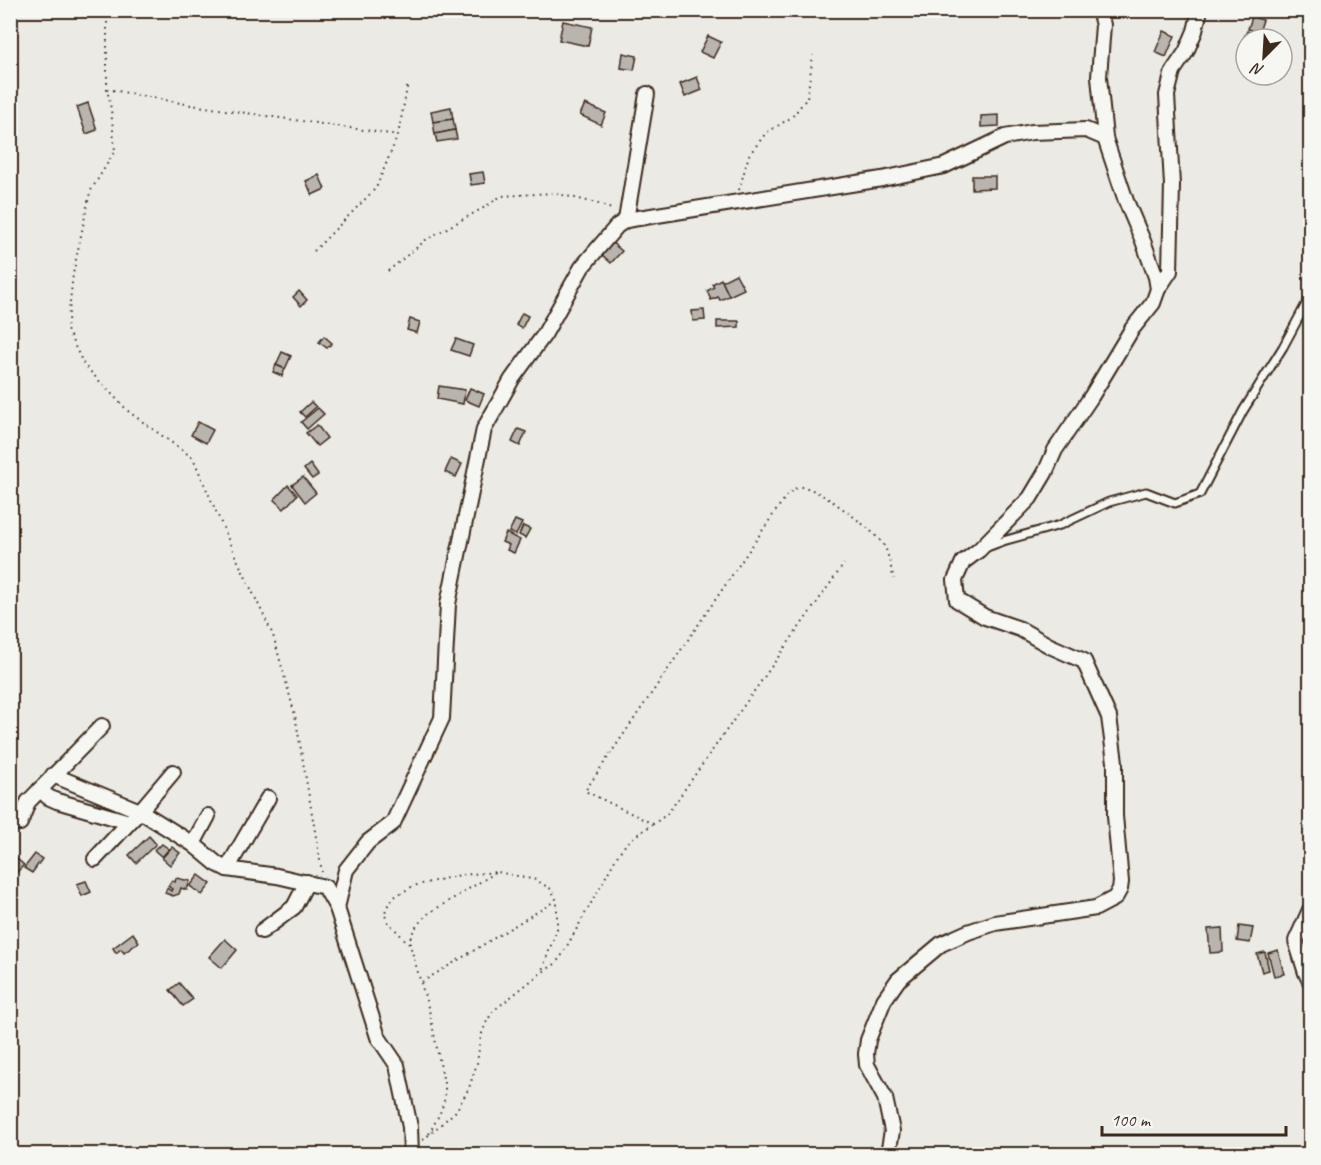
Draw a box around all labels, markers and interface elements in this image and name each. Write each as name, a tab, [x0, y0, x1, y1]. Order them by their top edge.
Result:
north arrow	[1234, 27, 1294, 87]
text: N	[1247, 57, 1267, 81]
scale bar	[1102, 1099, 1286, 1137]
text: 100 m	[1111, 1109, 1152, 1131]

